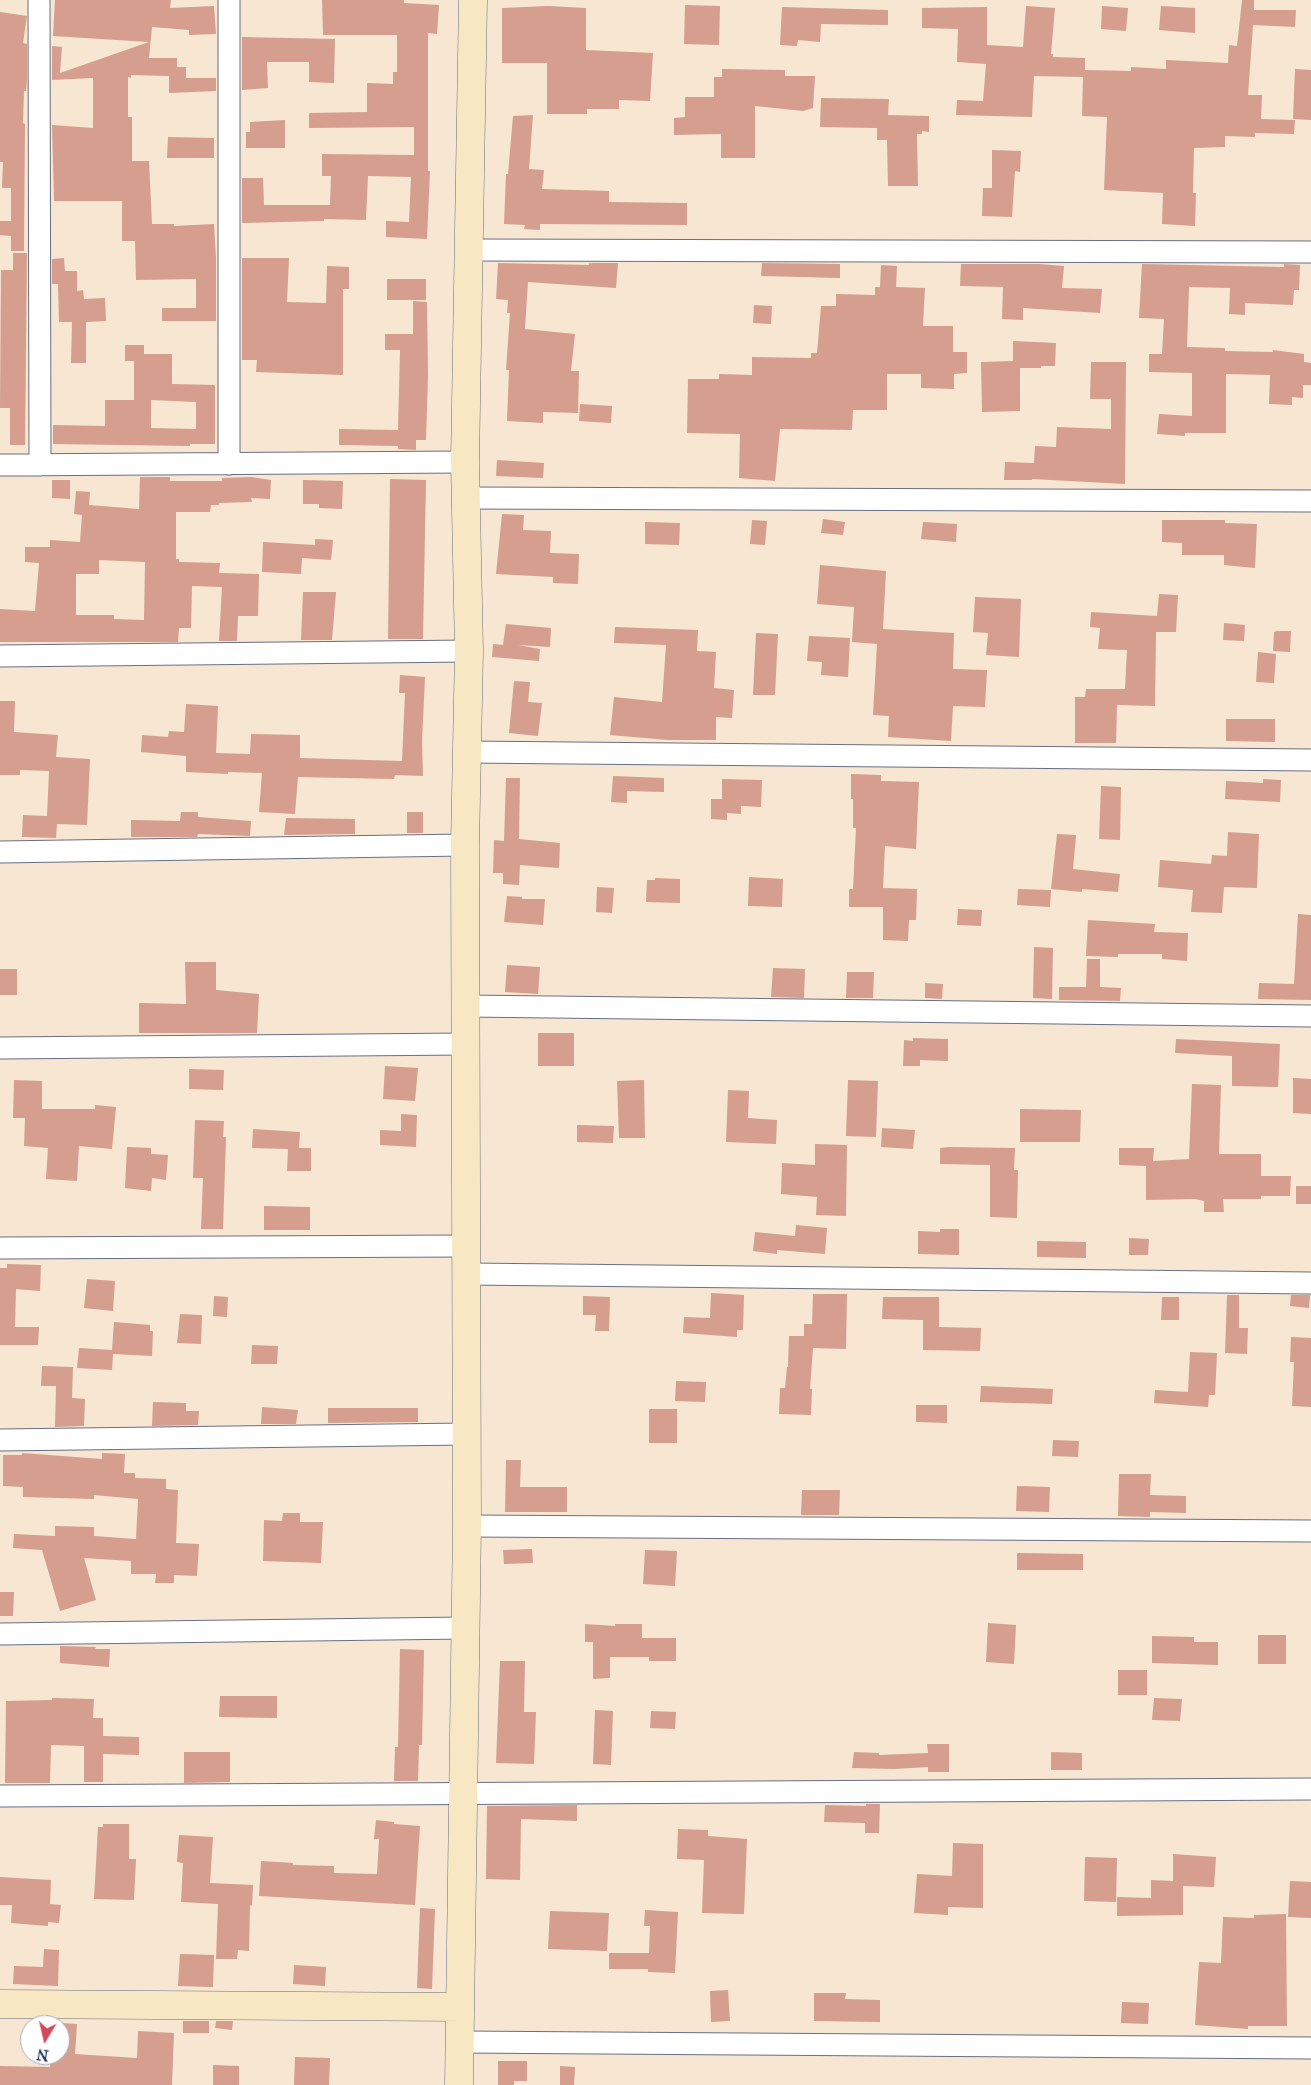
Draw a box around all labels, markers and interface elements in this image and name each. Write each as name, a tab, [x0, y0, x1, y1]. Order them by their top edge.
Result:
north arrow	[20, 2015, 70, 2065]
text: N	[36, 2045, 50, 2064]

